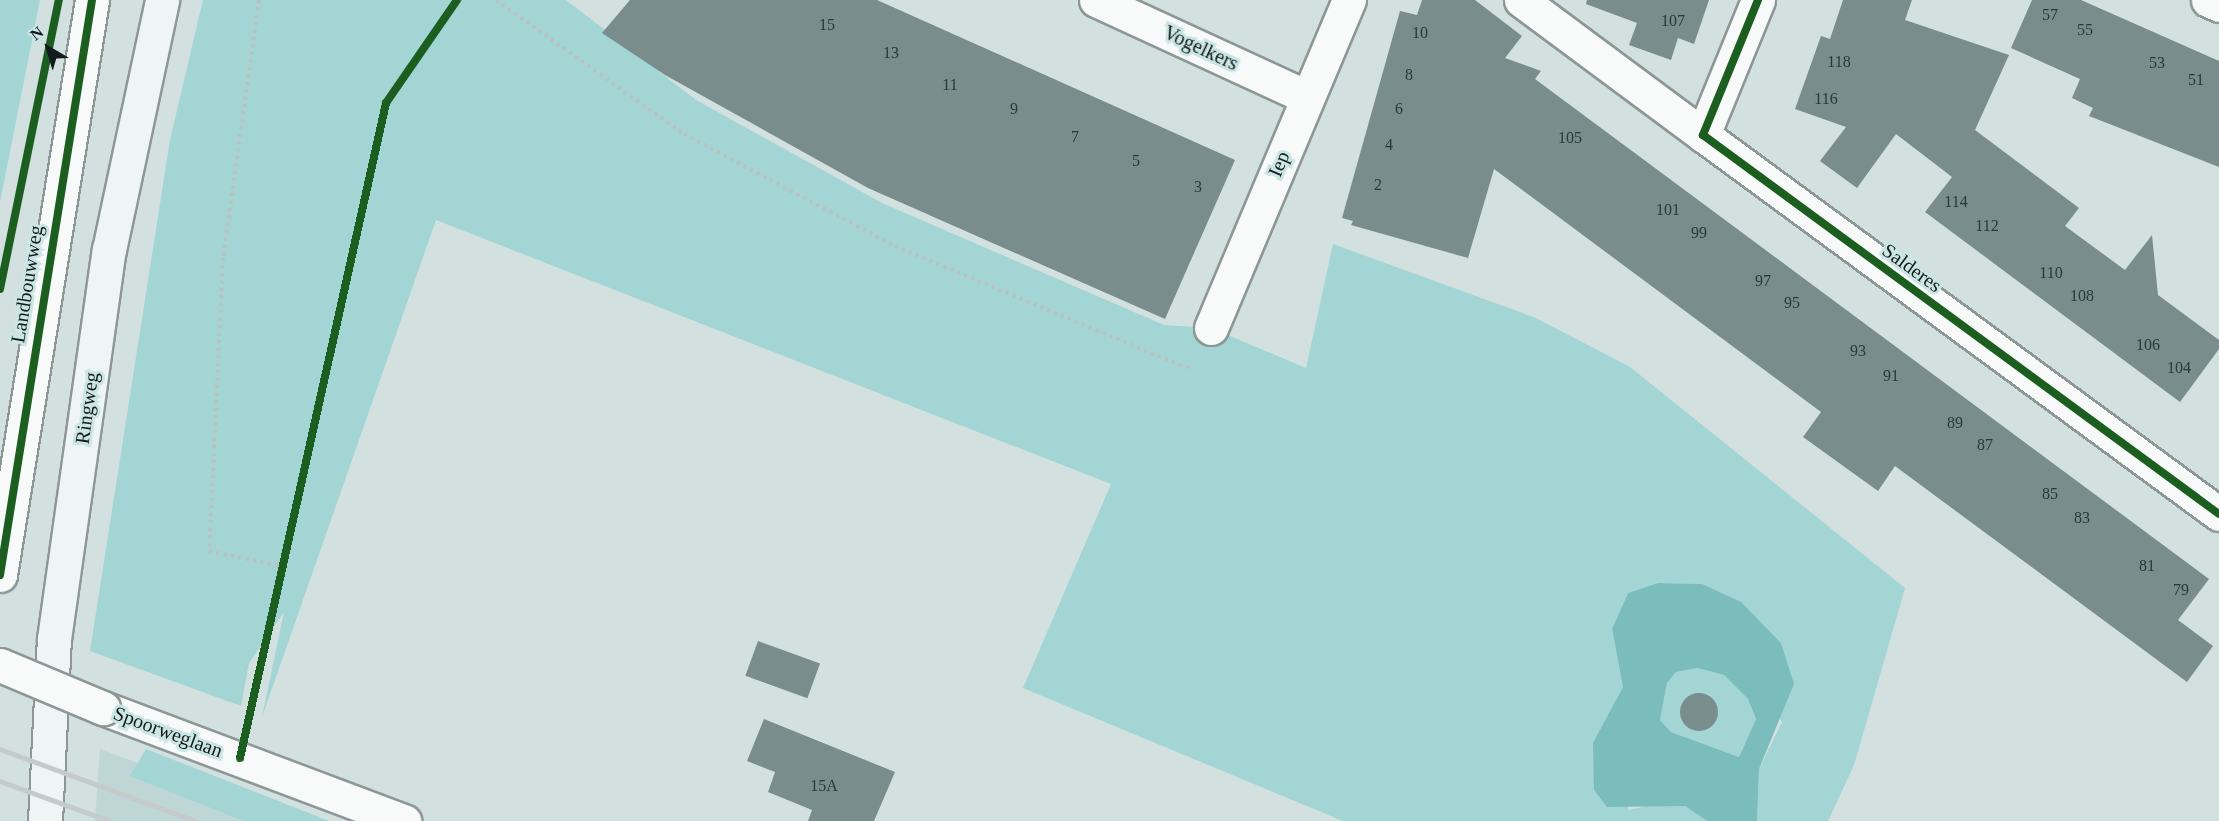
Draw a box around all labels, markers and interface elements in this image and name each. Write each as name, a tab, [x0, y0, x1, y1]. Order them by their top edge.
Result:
house number: 57	[2042, 5, 2058, 25]
house number: 107	[1661, 11, 1685, 31]
house number: 15	[819, 15, 835, 35]
north arrow	[18, 18, 78, 78]
street label: Vogelkers	[1160, 20, 1242, 76]
house number: 55	[2077, 20, 2093, 40]
text: N	[27, 23, 46, 44]
house number: 10	[1412, 23, 1428, 43]
house number: 13	[883, 43, 899, 63]
house number: 118	[1827, 52, 1851, 72]
house number: 53	[2149, 53, 2165, 73]
house number: 8	[1405, 65, 1413, 85]
house number: 51	[2188, 70, 2204, 90]
house number: 11	[942, 75, 958, 95]
house number: 116	[1814, 89, 1838, 109]
house number: 9	[1010, 99, 1018, 119]
house number: 6	[1395, 99, 1403, 119]
house number: 7	[1071, 127, 1079, 147]
house number: 105	[1558, 128, 1582, 148]
house number: 4	[1385, 135, 1393, 155]
street label: Iep	[1263, 148, 1295, 180]
house number: 5	[1132, 151, 1140, 171]
house number: 2	[1374, 175, 1382, 195]
house number: 3	[1194, 177, 1202, 197]
house number: 114	[1944, 192, 1968, 212]
house number: 101	[1656, 200, 1680, 220]
house number: 112	[1975, 216, 1999, 236]
street label: Landbouwweg	[6, 223, 48, 345]
house number: 99	[1691, 223, 1707, 243]
street label: Salderes	[1878, 238, 1946, 298]
house number: 110	[2039, 263, 2063, 283]
house number: 97	[1755, 271, 1771, 291]
house number: 108	[2070, 286, 2094, 306]
house number: 95	[1784, 293, 1800, 313]
house number: 106	[2136, 335, 2160, 355]
house number: 93	[1850, 341, 1866, 361]
house number: 104	[2167, 358, 2191, 378]
house number: 91	[1883, 366, 1899, 386]
street label: Ringweg	[70, 371, 104, 445]
house number: 89	[1947, 413, 1963, 433]
house number: 87	[1977, 435, 1993, 455]
house number: 85	[2042, 484, 2058, 504]
house number: 83	[2074, 508, 2090, 528]
house number: 81	[2139, 556, 2155, 576]
house number: 79	[2173, 580, 2189, 600]
street label: Spoorweglaan	[110, 701, 226, 763]
house number: 15A	[810, 776, 838, 796]

